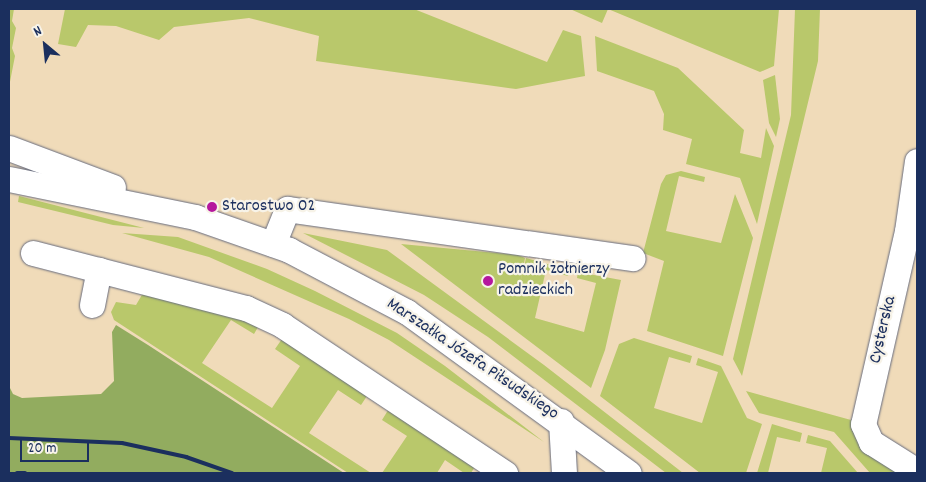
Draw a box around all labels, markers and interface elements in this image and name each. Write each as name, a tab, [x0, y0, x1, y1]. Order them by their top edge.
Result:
north arrow	[20, 20, 70, 70]
text: N	[30, 21, 46, 42]
place label: Starostwo 02	[222, 196, 315, 218]
marker: Starostwo 02	[206, 201, 218, 213]
place label: Pomnik żołnierzy radzieckich	[498, 260, 609, 302]
marker: Pomnik żołnierzy radzieckich	[482, 275, 494, 287]
street label: Marszałka Józefa Piłsudskiego	[382, 294, 562, 426]
street label: Cysterska	[866, 294, 902, 366]
scale bar	[22, 430, 91, 462]
text: 20 m	[28, 438, 56, 460]

